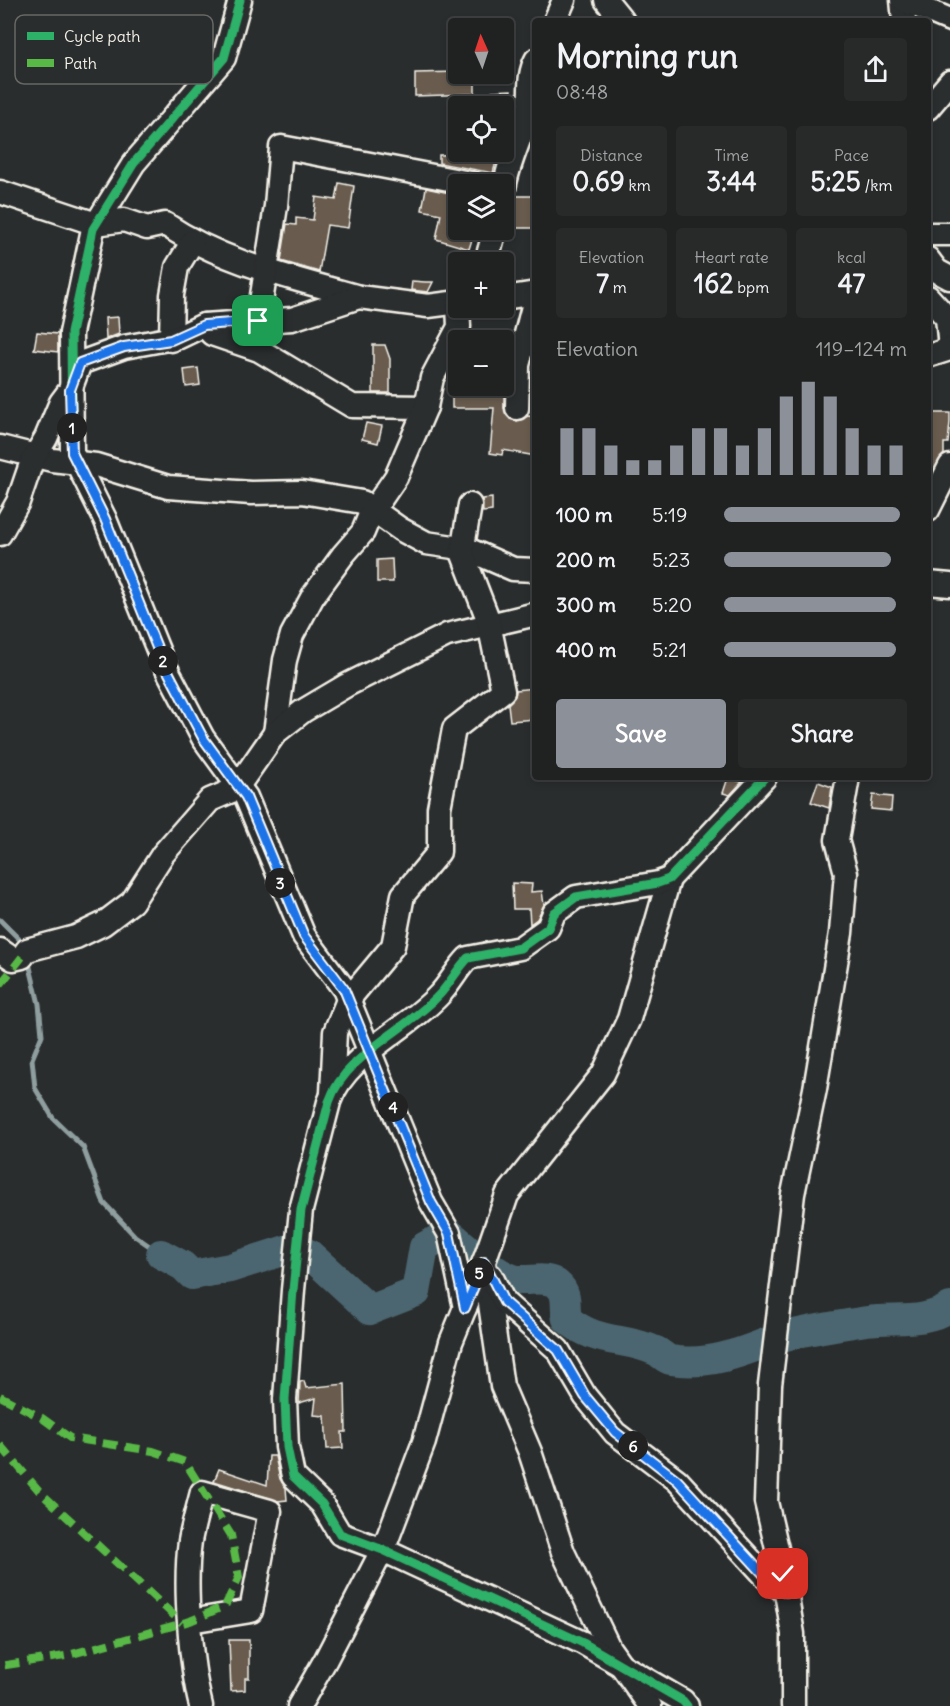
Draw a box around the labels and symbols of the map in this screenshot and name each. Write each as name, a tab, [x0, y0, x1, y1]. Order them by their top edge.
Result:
legend	[15, 15, 213, 84]
north arrow	[448, 18, 514, 84]
text: Cycle path	[64, 26, 140, 46]
text: Path	[64, 53, 97, 73]
pin	[232, 295, 283, 346]
pin: 1	[57, 413, 87, 443]
pin: 2	[148, 646, 178, 676]
pin: 3	[265, 868, 295, 898]
pin: 4	[378, 1092, 408, 1122]
pin: 5	[464, 1258, 494, 1288]
pin: 6	[618, 1431, 648, 1461]
pin	[757, 1548, 808, 1599]

